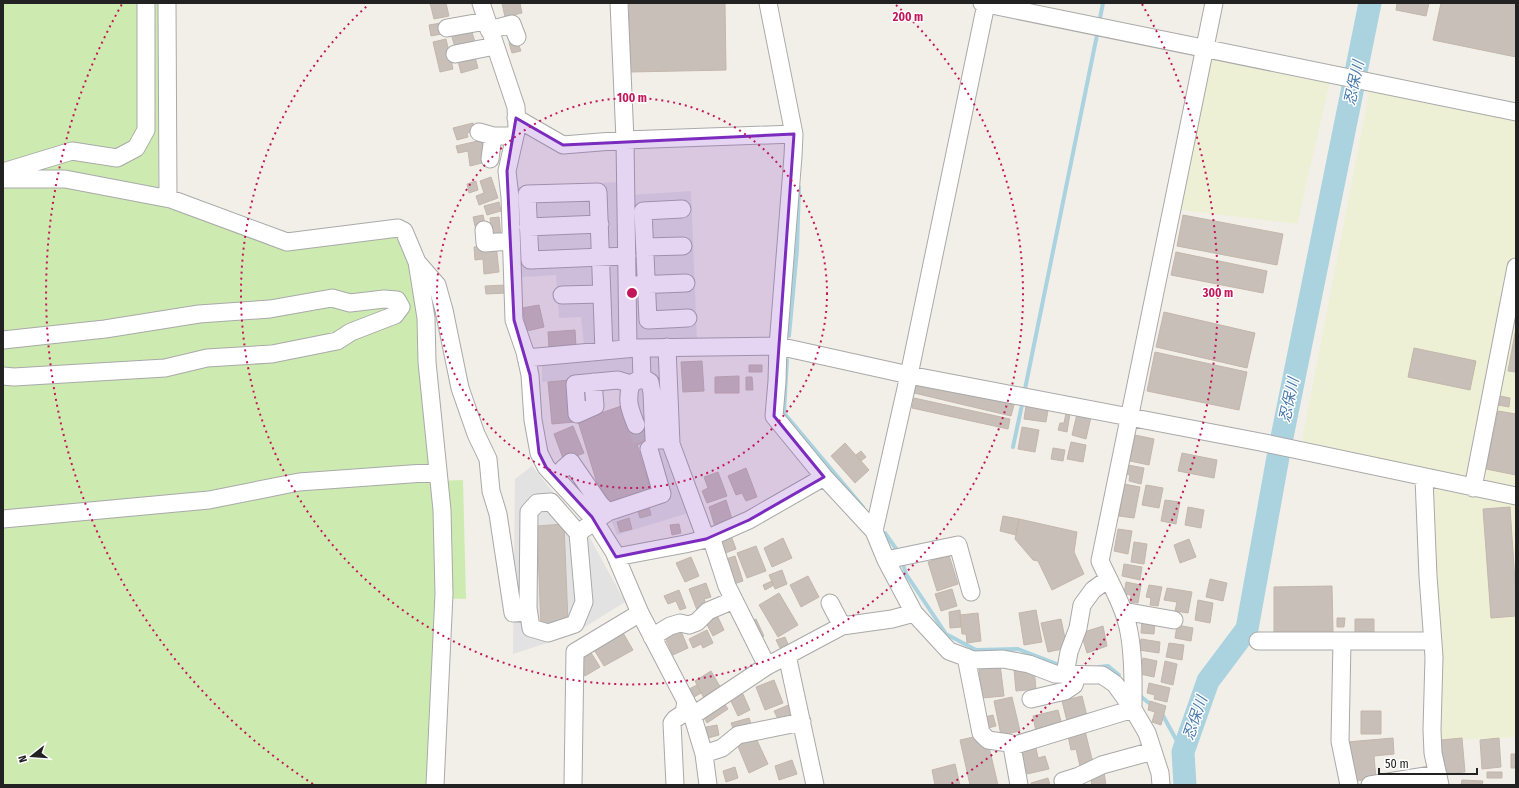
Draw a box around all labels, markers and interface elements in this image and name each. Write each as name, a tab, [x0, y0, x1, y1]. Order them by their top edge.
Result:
text: 200 m	[892, 10, 923, 24]
water label: 忍保川	[1341, 57, 1368, 107]
text: 100 m	[617, 91, 647, 105]
centre of rings	[625, 286, 639, 300]
text: 300 m	[1202, 286, 1233, 300]
water label: 忍保川	[1276, 374, 1303, 424]
water label: 忍保川	[1179, 692, 1211, 742]
north arrow	[12, 736, 52, 776]
scale bar	[1379, 750, 1477, 776]
text: N	[16, 754, 30, 764]
text: 50 m	[1385, 757, 1409, 771]

